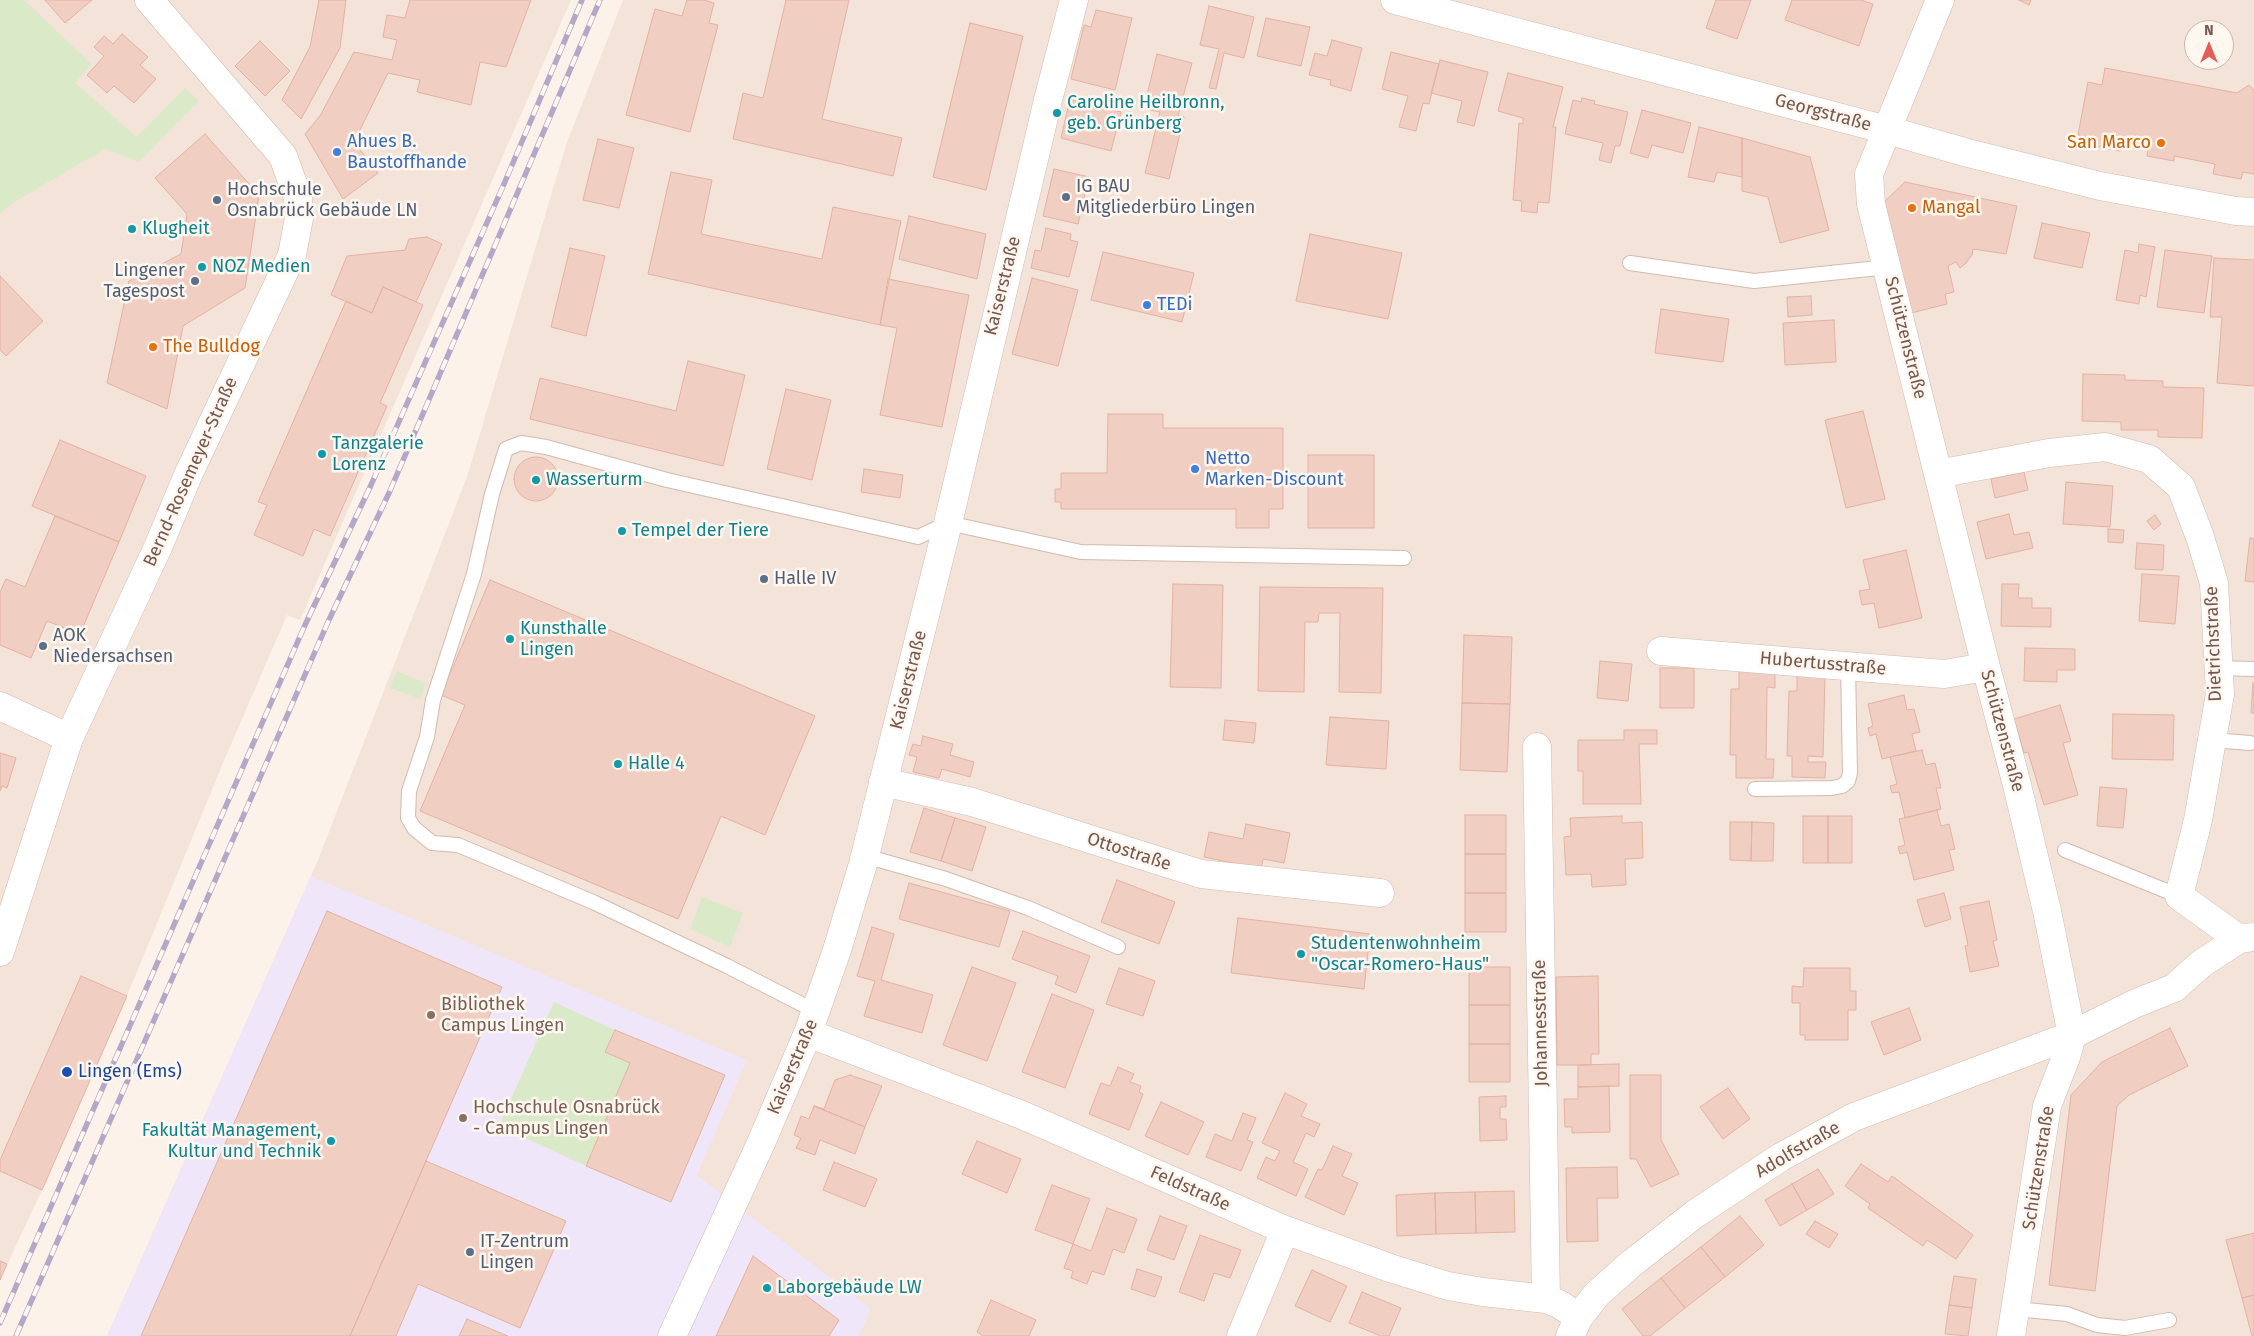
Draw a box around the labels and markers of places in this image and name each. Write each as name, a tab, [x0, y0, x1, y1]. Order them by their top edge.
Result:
place label: Caroline Heilbronn, geb. Grünberg	[1067, 92, 1225, 134]
marker: Caroline Heilbronn, geb. Grünberg	[1051, 107, 1063, 119]
place label: Ahues B. Baustoffhande	[347, 131, 467, 173]
place label: San Marco	[2067, 132, 2151, 154]
marker: San Marco	[2155, 137, 2167, 149]
marker: Ahues B. Baustoffhande	[331, 146, 343, 158]
place label: IG BAU Mitgliederbüro Lingen	[1076, 176, 1255, 218]
place label: Hochschule Osnabrück Gebäude LN	[227, 179, 417, 222]
marker: IG BAU Mitgliederbüro Lingen	[1060, 191, 1072, 203]
marker: Hochschule Osnabrück Gebäude LN	[211, 194, 223, 206]
place label: Mangal	[1922, 197, 1980, 219]
marker: Mangal	[1906, 202, 1918, 214]
place label: Klugheit	[142, 218, 210, 240]
marker: Klugheit	[126, 223, 138, 235]
place label: NOZ Medien	[212, 256, 310, 278]
place label: Lingener Tagespost	[104, 260, 185, 302]
marker: NOZ Medien	[196, 261, 208, 273]
marker: Lingener Tagespost	[189, 275, 201, 287]
place label: TEDi	[1157, 294, 1193, 316]
marker: TEDi	[1141, 299, 1153, 311]
place label: The Bulldog	[163, 336, 260, 358]
marker: The Bulldog	[147, 341, 159, 353]
place label: Tanzgalerie Lorenz	[332, 433, 424, 476]
marker: Tanzgalerie Lorenz	[316, 448, 328, 460]
place label: Netto Marken-Discount	[1205, 448, 1344, 490]
marker: Netto Marken-Discount	[1189, 463, 1201, 475]
place label: Wasserturm	[546, 469, 643, 491]
marker: Wasserturm	[530, 474, 542, 486]
place label: Tempel der Tiere	[632, 520, 769, 542]
marker: Tempel der Tiere	[616, 525, 628, 537]
place label: Halle IV	[774, 568, 836, 590]
marker: Halle IV	[758, 573, 770, 585]
place label: Kunsthalle Lingen	[520, 618, 607, 660]
place label: AOK Niedersachsen	[53, 625, 173, 668]
marker: Kunsthalle Lingen	[504, 633, 516, 645]
marker: AOK Niedersachsen	[37, 640, 49, 652]
place label: Halle 4	[628, 753, 684, 775]
marker: Halle 4	[612, 758, 624, 770]
place label: Studentenwohnheim "Oscar-Romero-Haus"	[1311, 933, 1489, 976]
marker: Studentenwohnheim "Oscar-Romero-Haus"	[1295, 948, 1307, 960]
place label: Bibliothek Campus Lingen	[441, 994, 564, 1036]
marker: Bibliothek Campus Lingen	[425, 1009, 437, 1021]
place label: Lingen (Ems)	[78, 1061, 182, 1083]
marker: Lingen (Ems)	[60, 1065, 74, 1079]
place label: Hochschule Osnabrück - Campus Lingen	[473, 1097, 660, 1140]
marker: Hochschule Osnabrück - Campus Lingen	[457, 1112, 469, 1124]
place label: Fakultät Management, Kultur und Technik	[142, 1120, 321, 1162]
marker: Fakultät Management, Kultur und Technik	[325, 1135, 337, 1147]
place label: IT-Zentrum Lingen	[480, 1231, 569, 1274]
marker: IT-Zentrum Lingen	[464, 1246, 476, 1258]
place label: Laborgebäude LW	[777, 1277, 922, 1299]
marker: Laborgebäude LW	[761, 1282, 773, 1294]

